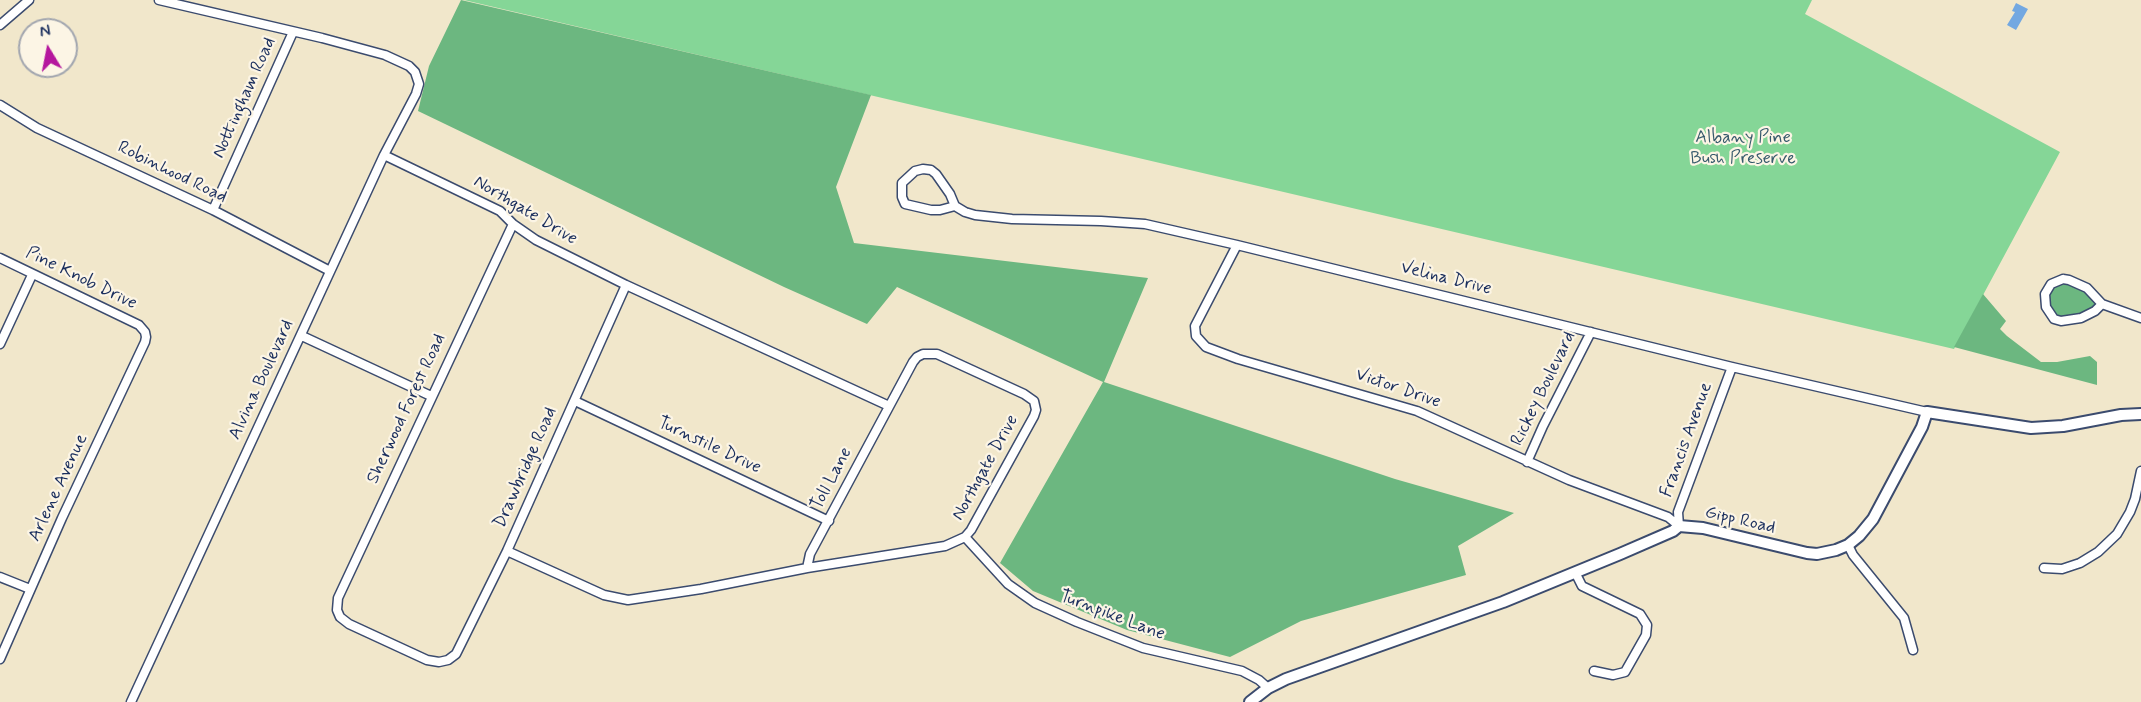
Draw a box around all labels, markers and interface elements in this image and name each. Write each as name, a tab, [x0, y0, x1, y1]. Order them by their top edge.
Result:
north arrow	[18, 18, 78, 78]
text: N	[38, 20, 52, 43]
street label: Nottingham Road	[209, 34, 281, 162]
park label: Albany Pine Bush Preserve	[1690, 127, 1796, 170]
street label: Robinhood Road	[114, 137, 230, 209]
street label: Northgate Drive	[469, 172, 581, 250]
street label: Pine Knob Drive	[22, 243, 140, 315]
street label: Velina Drive	[1398, 257, 1494, 301]
street label: Alvina Boulevard	[225, 317, 299, 443]
street label: Rickey Boulevard	[1507, 328, 1581, 450]
street label: Sherwood Forest Road	[363, 331, 451, 487]
street label: Victor Drive	[1352, 364, 1444, 414]
street label: Francis Avenue	[1656, 380, 1718, 500]
street label: Drawbridge Road	[490, 404, 562, 532]
street label: Northgate Drive	[948, 411, 1024, 525]
street label: Turnstile Drive	[654, 413, 764, 479]
street label: Arlene Avenue	[25, 431, 93, 545]
street label: Toll Lane	[807, 444, 857, 514]
street label: Gipp Road	[1703, 502, 1777, 540]
street label: Turnpike Lane	[1056, 586, 1168, 646]

